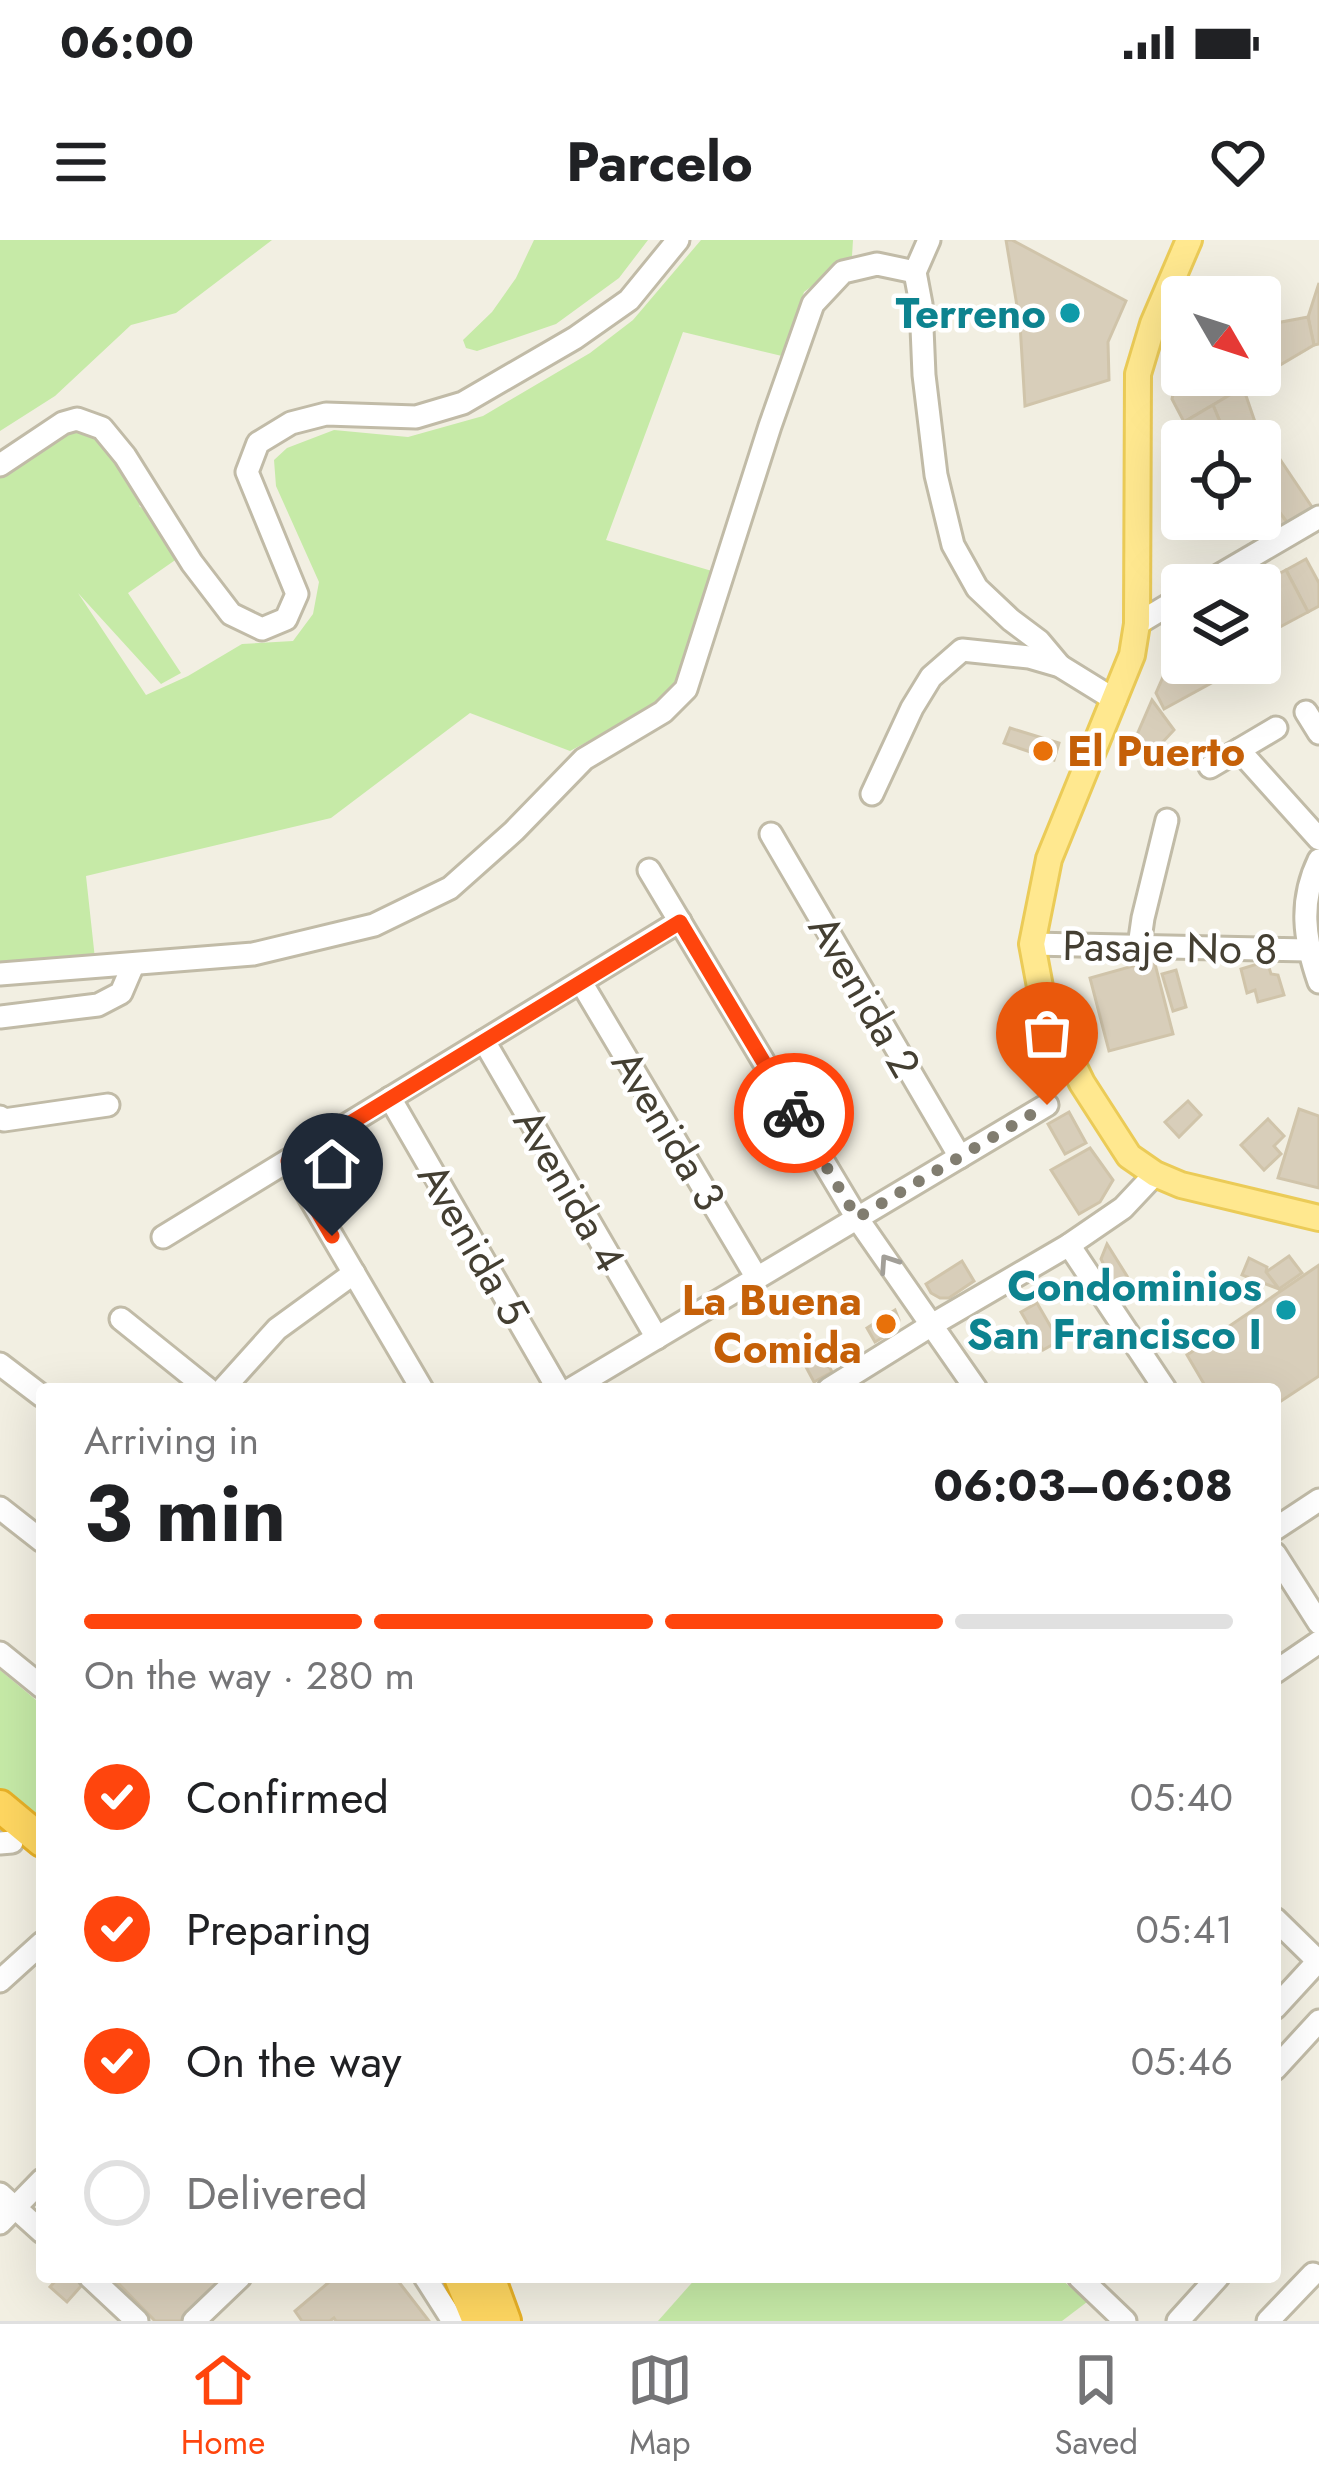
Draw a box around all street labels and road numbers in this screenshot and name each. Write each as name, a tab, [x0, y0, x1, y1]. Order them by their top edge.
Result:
street label: Avenida 2	[793, 904, 936, 1089]
street label: Pasaje No 8	[1062, 915, 1278, 980]
street label: Avenida 3	[597, 1038, 740, 1222]
street label: Avenida 4	[498, 1097, 641, 1283]
street label: Avenida 5	[403, 1152, 545, 1337]

